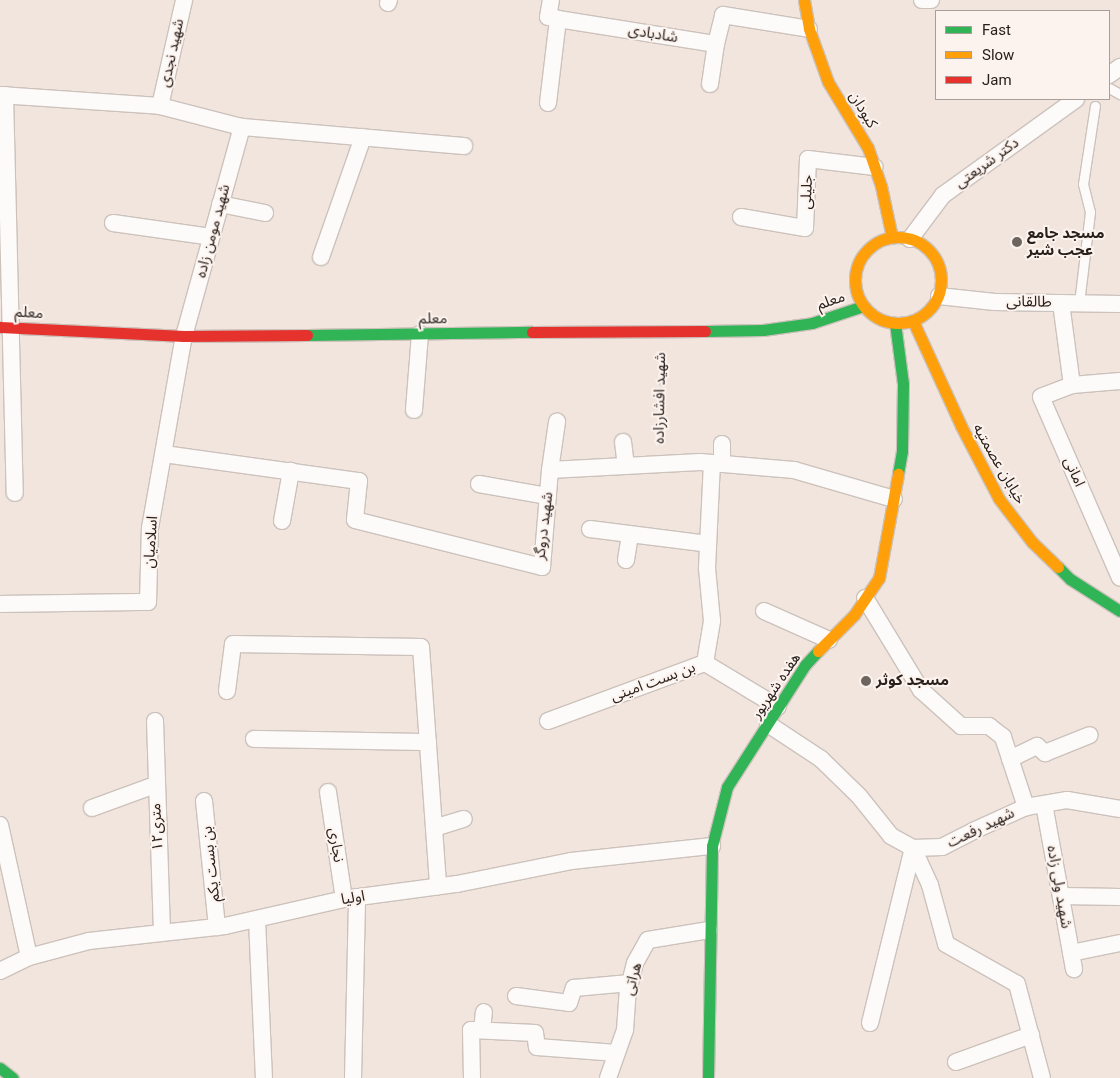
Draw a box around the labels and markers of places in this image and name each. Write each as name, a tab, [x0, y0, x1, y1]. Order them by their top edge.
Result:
place label: مسجد جامع عجب شیر	[1027, 224, 1105, 259]
marker: مسجد جامع عجب شیر	[1011, 236, 1023, 248]
place label: مسجد کوثر	[876, 672, 949, 690]
marker: مسجد کوثر	[860, 675, 872, 687]

